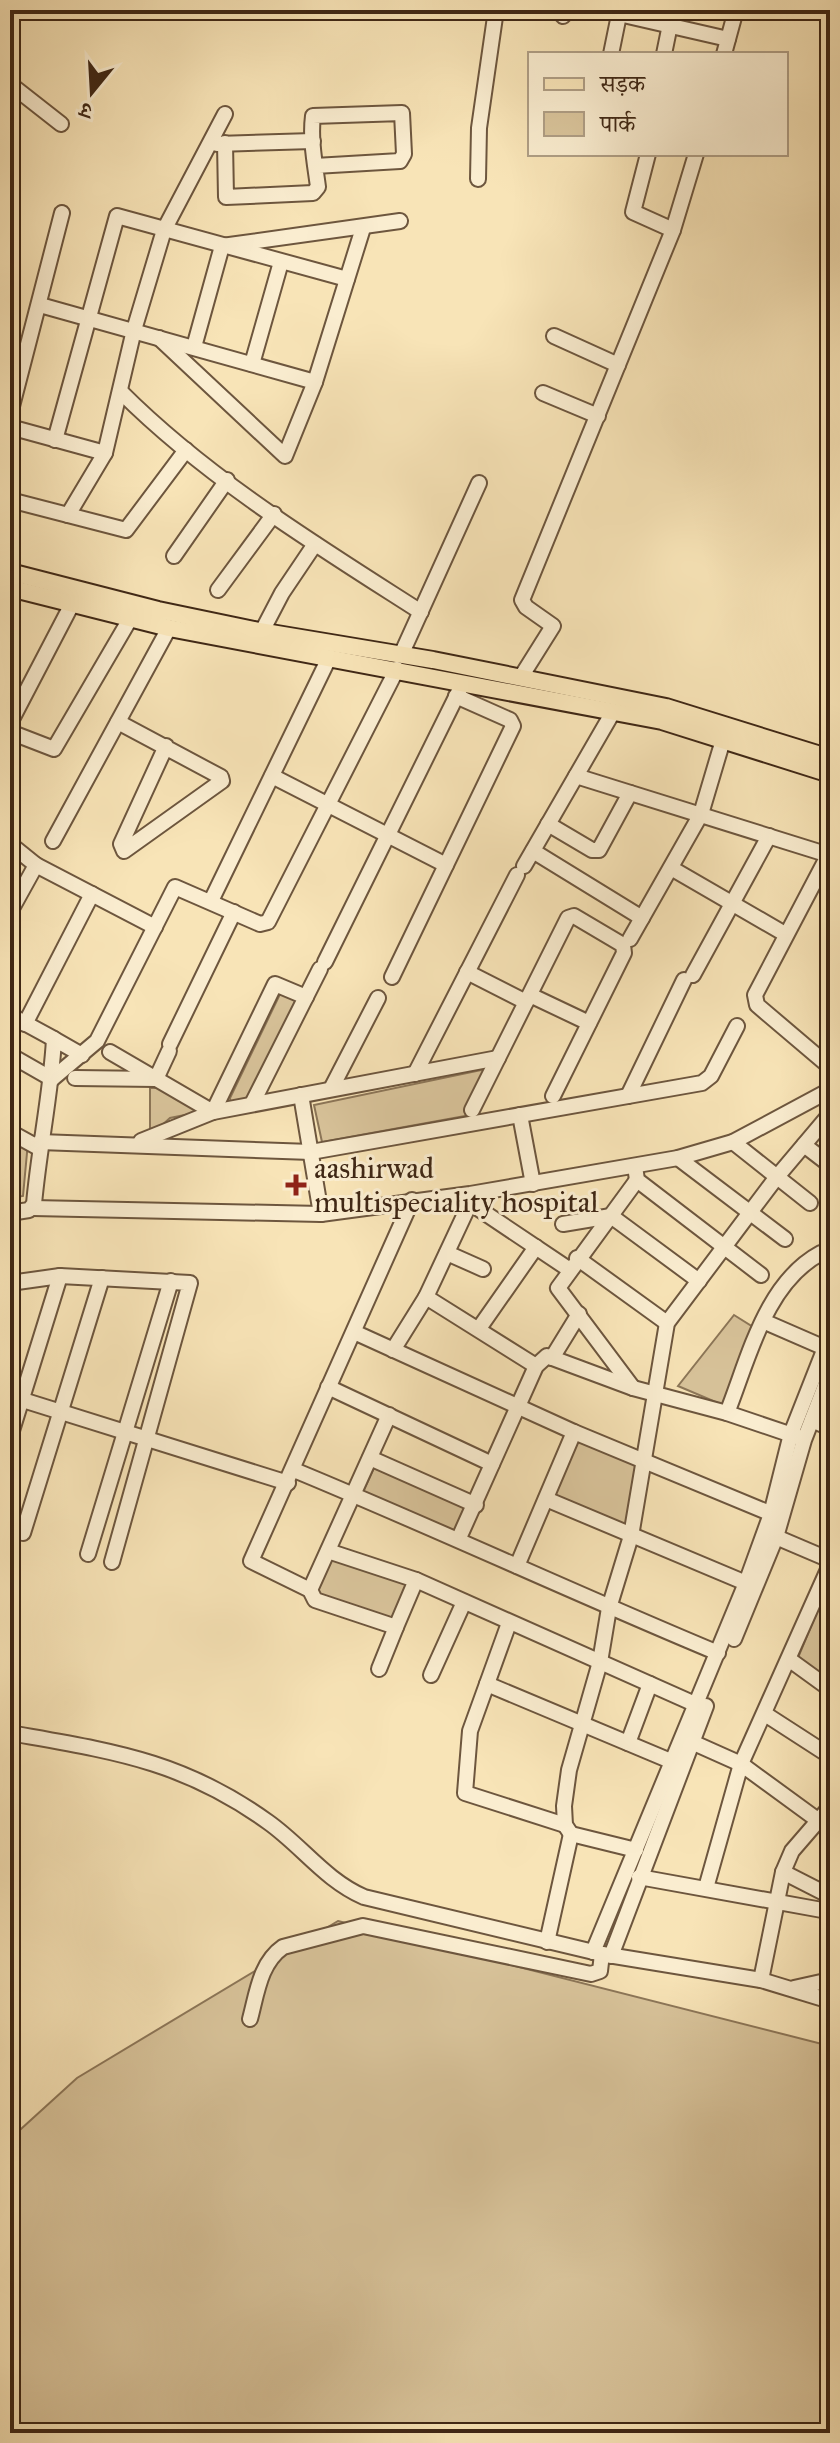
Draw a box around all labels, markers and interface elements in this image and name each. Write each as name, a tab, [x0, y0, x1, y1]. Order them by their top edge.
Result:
north arrow	[52, 52, 132, 132]
legend	[528, 52, 788, 156]
text: सड़क	[599, 69, 647, 99]
text: उ	[75, 95, 97, 126]
text: पार्क	[599, 109, 637, 139]
place label: aashirwad multispeciality hospital	[314, 1150, 600, 1220]
marker: aashirwad multispeciality hospital	[285, 1174, 307, 1196]

